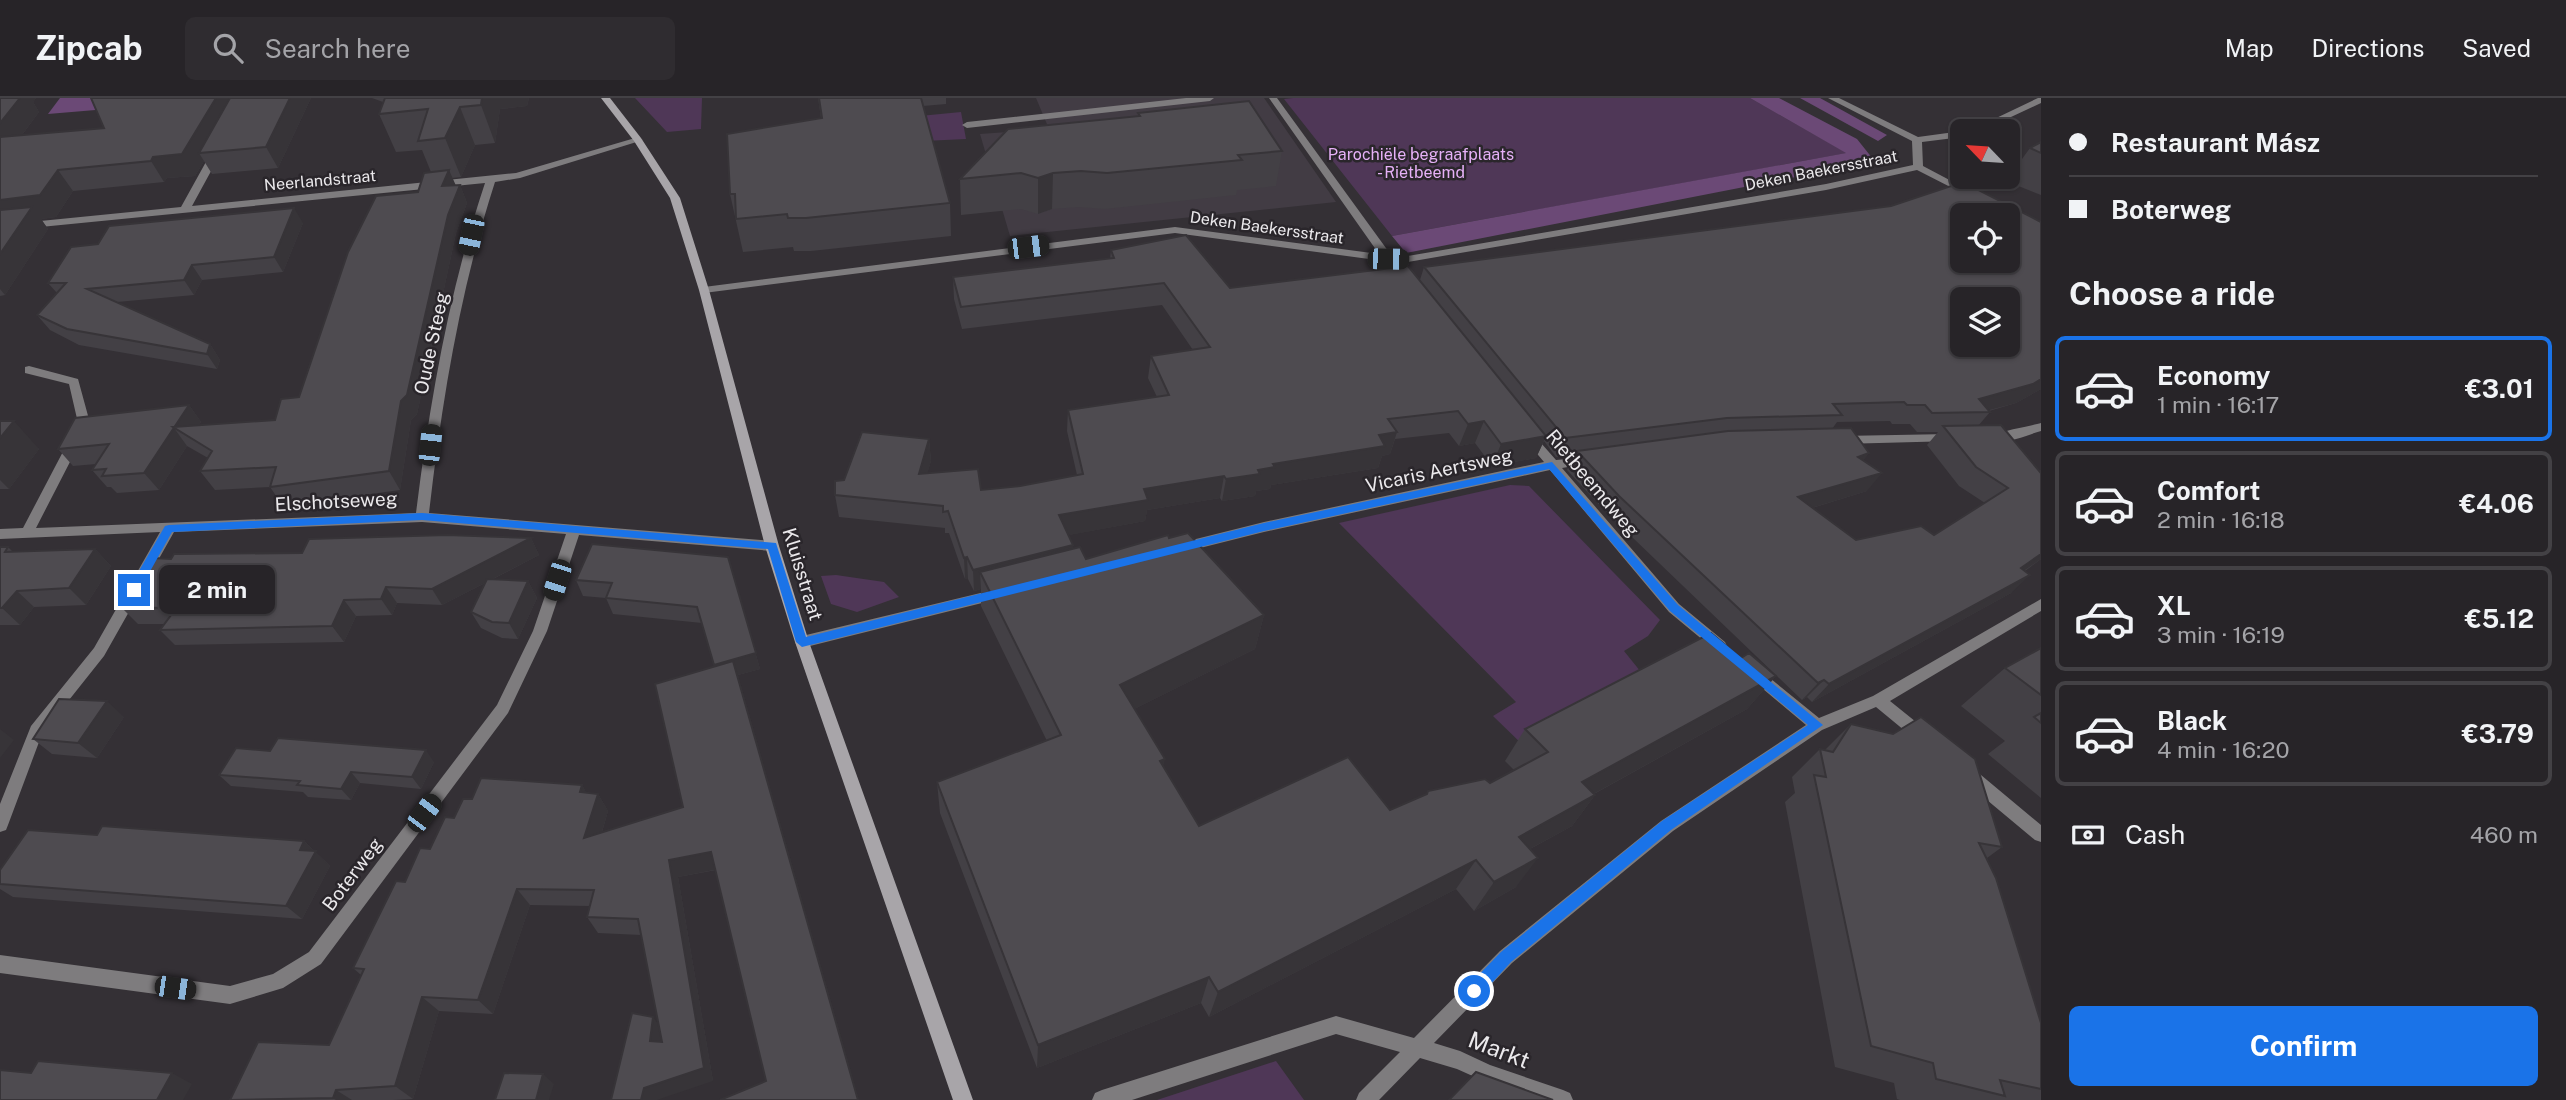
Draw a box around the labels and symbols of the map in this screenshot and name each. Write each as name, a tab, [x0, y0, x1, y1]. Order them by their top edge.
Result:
north arrow	[1950, 119, 2020, 189]
park label: Parochiële begraafplaats - Rietbeemd	[1328, 145, 1514, 182]
street label: Deken Baekersstraat	[1743, 146, 1899, 195]
street label: Neerlandstraat	[263, 166, 377, 195]
street label: Deken Baekersstraat	[1189, 207, 1345, 248]
car	[457, 212, 486, 258]
car	[1006, 234, 1051, 260]
car	[1367, 248, 1410, 270]
street label: Oude Steeg	[409, 290, 453, 396]
car	[418, 423, 443, 467]
street label: Rietbeemdweg	[1542, 425, 1644, 541]
street label: Vicaris Aertsweg	[1363, 444, 1515, 496]
street label: Elschotseweg	[274, 487, 398, 515]
street label: Kluisstraat	[778, 525, 828, 623]
car	[541, 557, 574, 603]
callout: 2 min	[158, 566, 274, 614]
route end	[118, 574, 150, 606]
car	[403, 790, 446, 836]
street label: Boterweg	[317, 833, 387, 915]
car	[153, 975, 198, 1001]
route start	[1458, 975, 1490, 1007]
street label: Markt	[1465, 1026, 1534, 1074]

